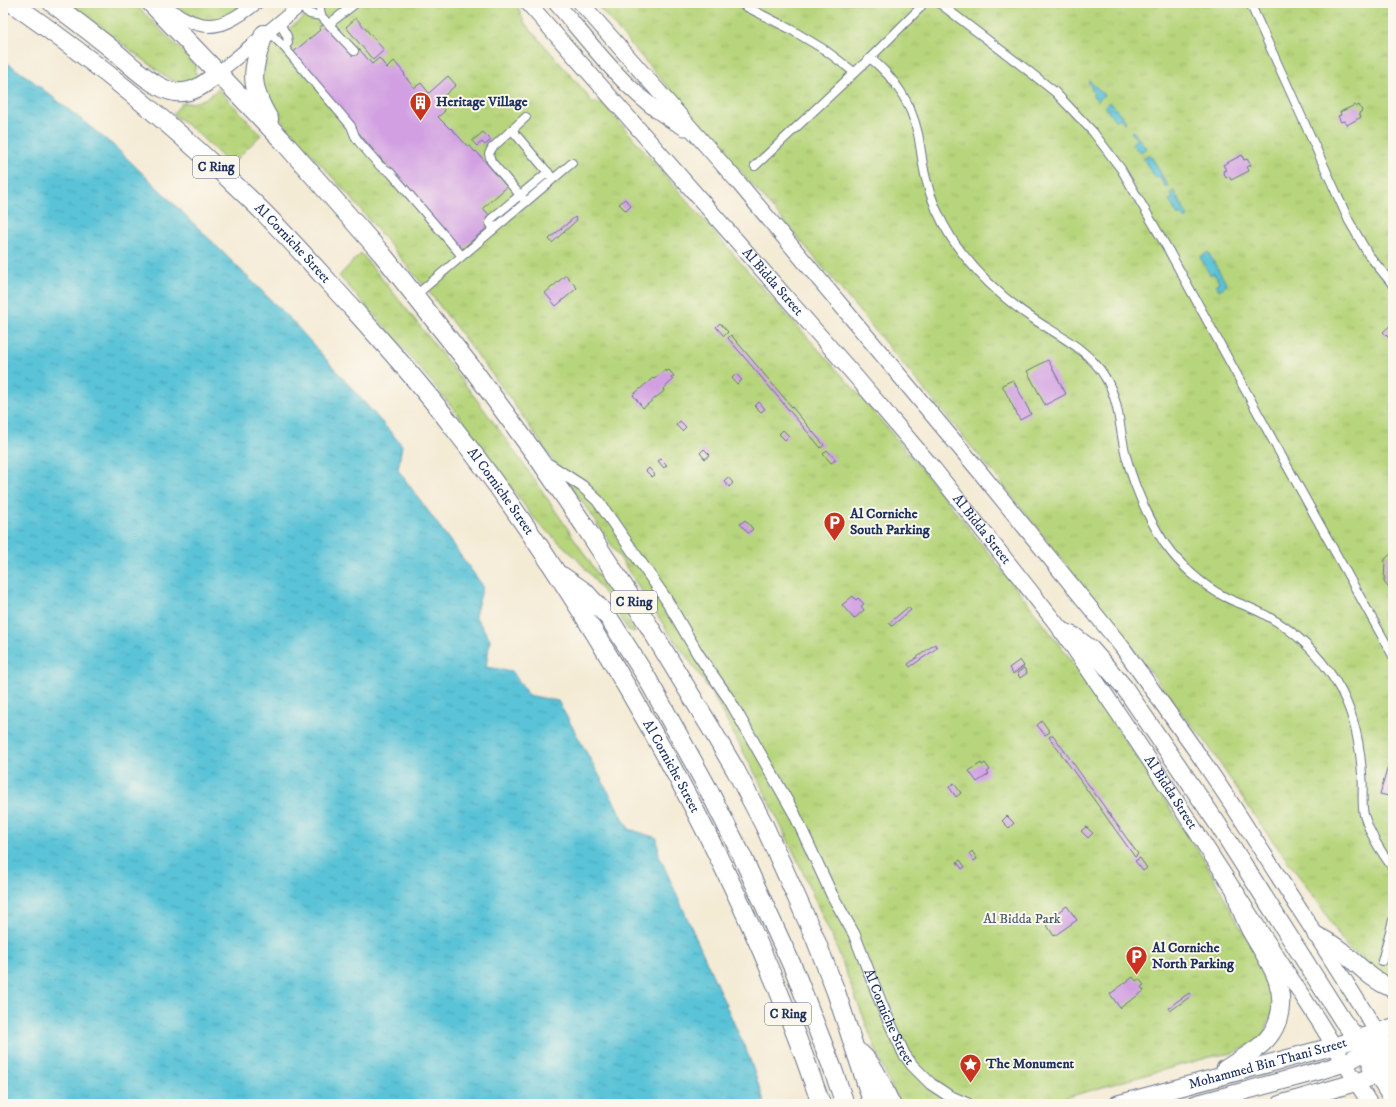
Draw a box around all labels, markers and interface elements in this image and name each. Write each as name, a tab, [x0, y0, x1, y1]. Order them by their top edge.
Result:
building icon: Heritage Village	[408, 89, 434, 122]
place label: Heritage Village	[436, 93, 528, 111]
road number: C Ring	[193, 156, 239, 178]
street label: Al Corniche Street	[250, 199, 335, 288]
street label: Al Bidda Street	[738, 244, 808, 320]
street label: Al Corniche Street	[463, 444, 538, 539]
street label: Al Bidda Street	[948, 491, 1015, 569]
place label: Al Corniche South Parking	[849, 505, 931, 539]
parking icon: Al Corniche South Parking	[822, 509, 848, 542]
road number: C Ring	[611, 591, 657, 613]
street label: Al Corniche Street	[638, 716, 704, 817]
street label: Al Bidda Street	[1140, 752, 1202, 833]
park label: Al Bidda Park	[983, 910, 1061, 928]
place label: Al Corniche North Parking	[1151, 939, 1235, 973]
parking icon: Al Corniche North Parking	[1124, 943, 1150, 976]
street label: Al Corniche Street	[860, 966, 919, 1069]
road number: C Ring	[765, 1003, 811, 1025]
street label: Mohammed Bin Thani Street	[1187, 1033, 1350, 1094]
place icon: The Monument	[958, 1051, 984, 1084]
place label: The Monument	[985, 1055, 1075, 1073]

